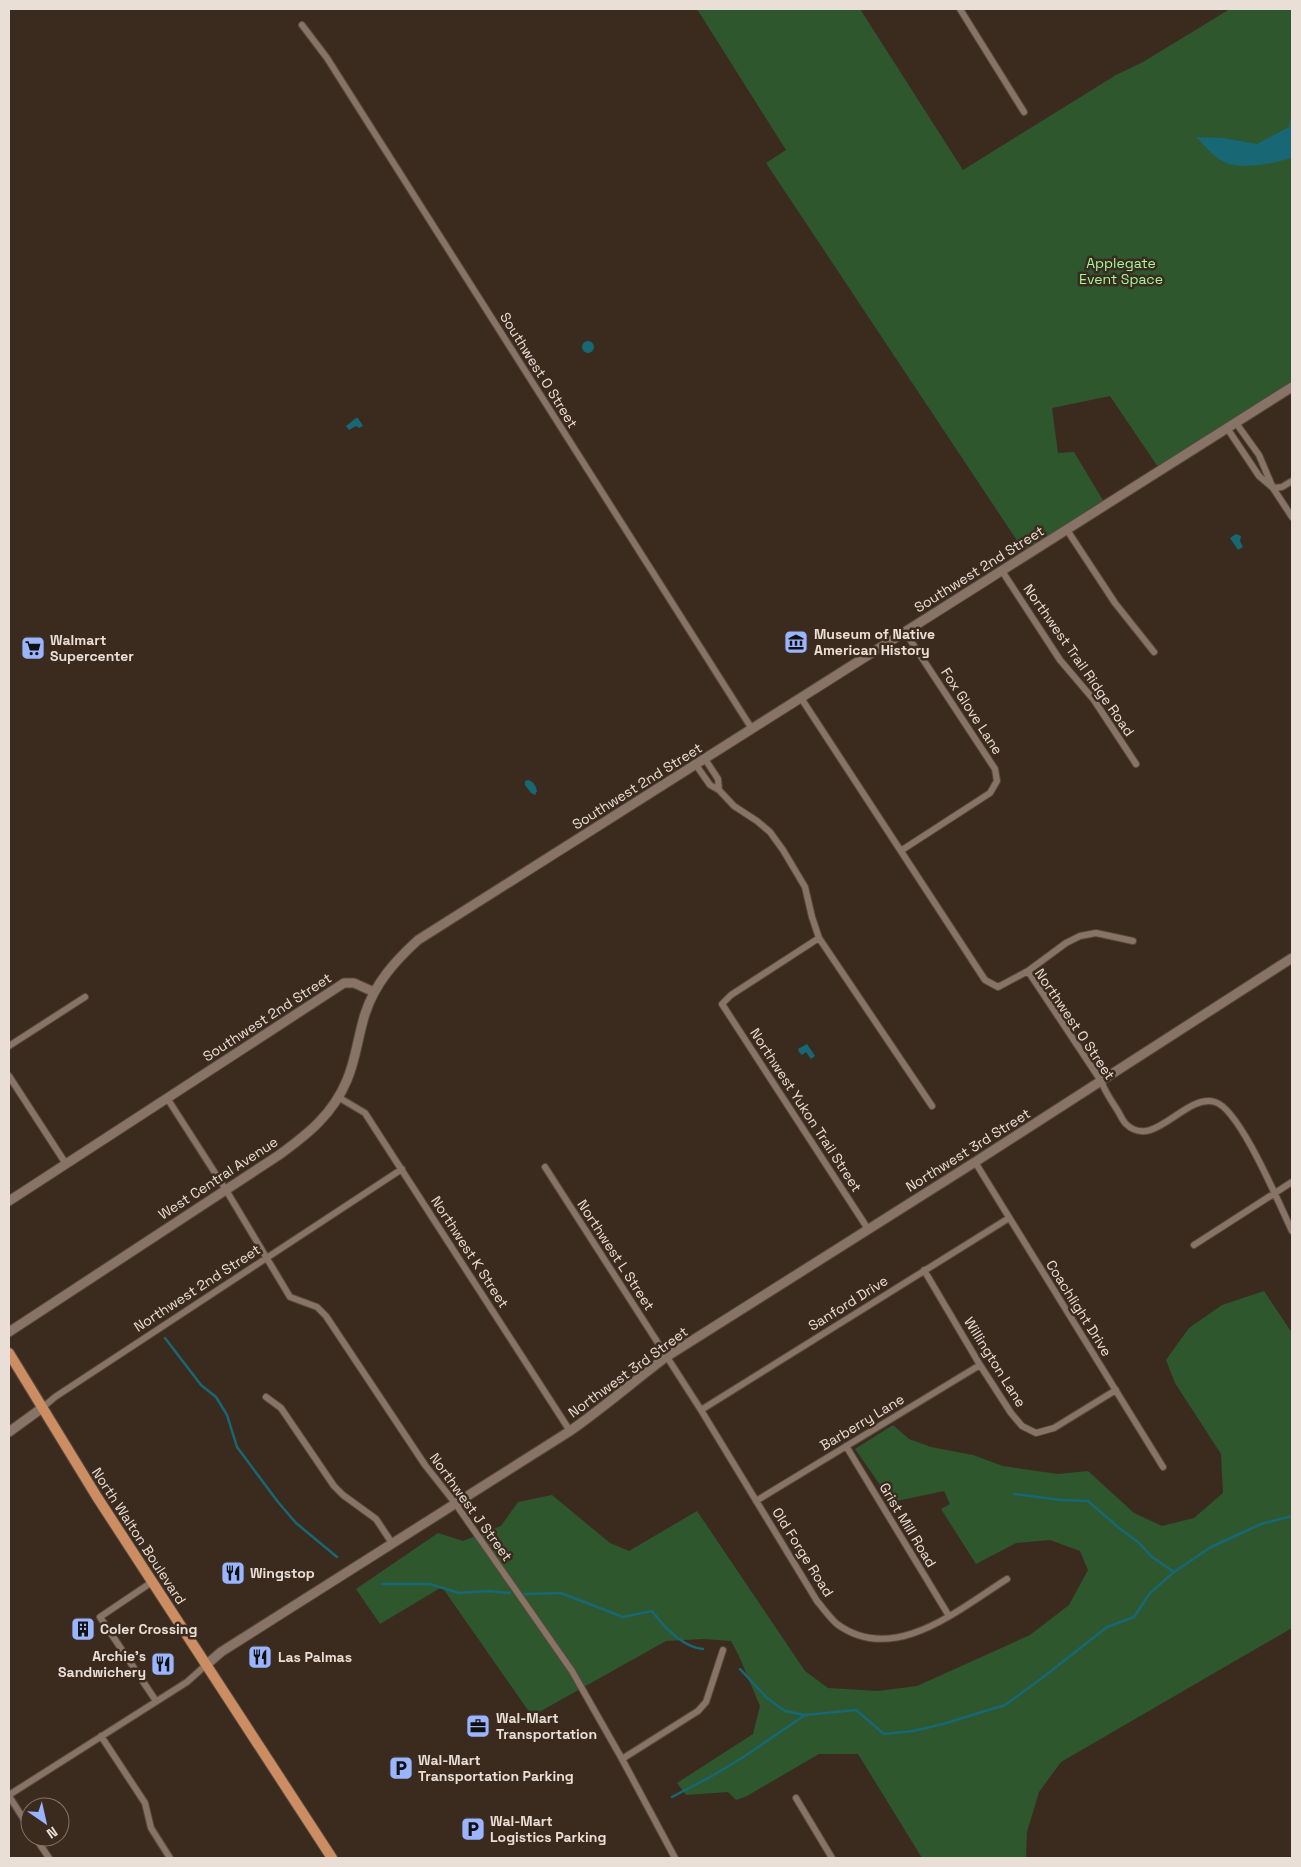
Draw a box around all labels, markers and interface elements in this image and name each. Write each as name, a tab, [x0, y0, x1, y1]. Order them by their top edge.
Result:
park label: Applegate Event Space	[1079, 254, 1163, 288]
street label: Southwest O Street	[496, 309, 582, 431]
street label: Southwest 2nd Street	[911, 522, 1047, 616]
street label: Northwest Trail Ridge Road	[1020, 580, 1138, 740]
place label: Museum of Native American History	[814, 625, 935, 659]
museum icon: Museum of Native American History	[783, 629, 809, 655]
place label: Walmart Supercenter	[50, 631, 134, 665]
supermarket icon: Walmart Supercenter	[20, 635, 46, 661]
street label: Fox Glove Lane	[937, 664, 1007, 758]
street label: Southwest 2nd Street	[569, 739, 705, 833]
street label: Northwest O Street	[1031, 965, 1119, 1083]
street label: Southwest 2nd Street	[199, 969, 335, 1065]
street label: Northwest Yukon Trail Street	[746, 1025, 866, 1195]
street label: Northwest 3rd Street	[902, 1104, 1034, 1196]
street label: West Central Avenue	[155, 1133, 281, 1223]
street label: Northwest K Street	[427, 1193, 513, 1311]
street label: Northwest L Street	[573, 1196, 659, 1314]
street label: Northwest 2nd Street	[130, 1240, 264, 1336]
street label: Coachlight Drive	[1042, 1256, 1116, 1360]
street label: Sanford Drive	[805, 1271, 891, 1335]
street label: Willington Lane	[960, 1314, 1030, 1410]
street label: Northwest 3rd Street	[565, 1322, 691, 1422]
street label: Barberry Lane	[817, 1390, 907, 1454]
street label: Northwest J Street	[426, 1449, 516, 1565]
street label: North Walton Boulevard	[88, 1464, 190, 1608]
street label: Grist Mill Road	[876, 1479, 940, 1571]
street label: Old Forge Road	[768, 1504, 838, 1600]
restaurant icon: Wingstop	[220, 1560, 246, 1586]
place label: Wingstop	[250, 1564, 315, 1582]
building icon: Coler Crossing	[70, 1616, 96, 1642]
place label: Coler Crossing	[100, 1620, 197, 1638]
restaurant icon: Las Palmas	[247, 1644, 273, 1670]
place label: Archie’s Sandwichery	[58, 1647, 146, 1681]
place label: Las Palmas	[278, 1648, 352, 1666]
restaurant icon: Archie’s Sandwichery	[150, 1651, 176, 1677]
place label: Wal-Mart Transportation	[496, 1709, 597, 1743]
office icon: Wal-Mart Transportation	[465, 1713, 491, 1739]
place label: Wal-Mart Transportation Parking	[418, 1751, 574, 1785]
parking icon: Wal-Mart Transportation Parking	[388, 1755, 414, 1781]
north arrow	[20, 1797, 70, 1847]
place label: Wal-Mart Logistics Parking	[490, 1812, 606, 1846]
parking icon: Wal-Mart Logistics Parking	[460, 1816, 486, 1842]
text: N	[43, 1823, 61, 1843]

